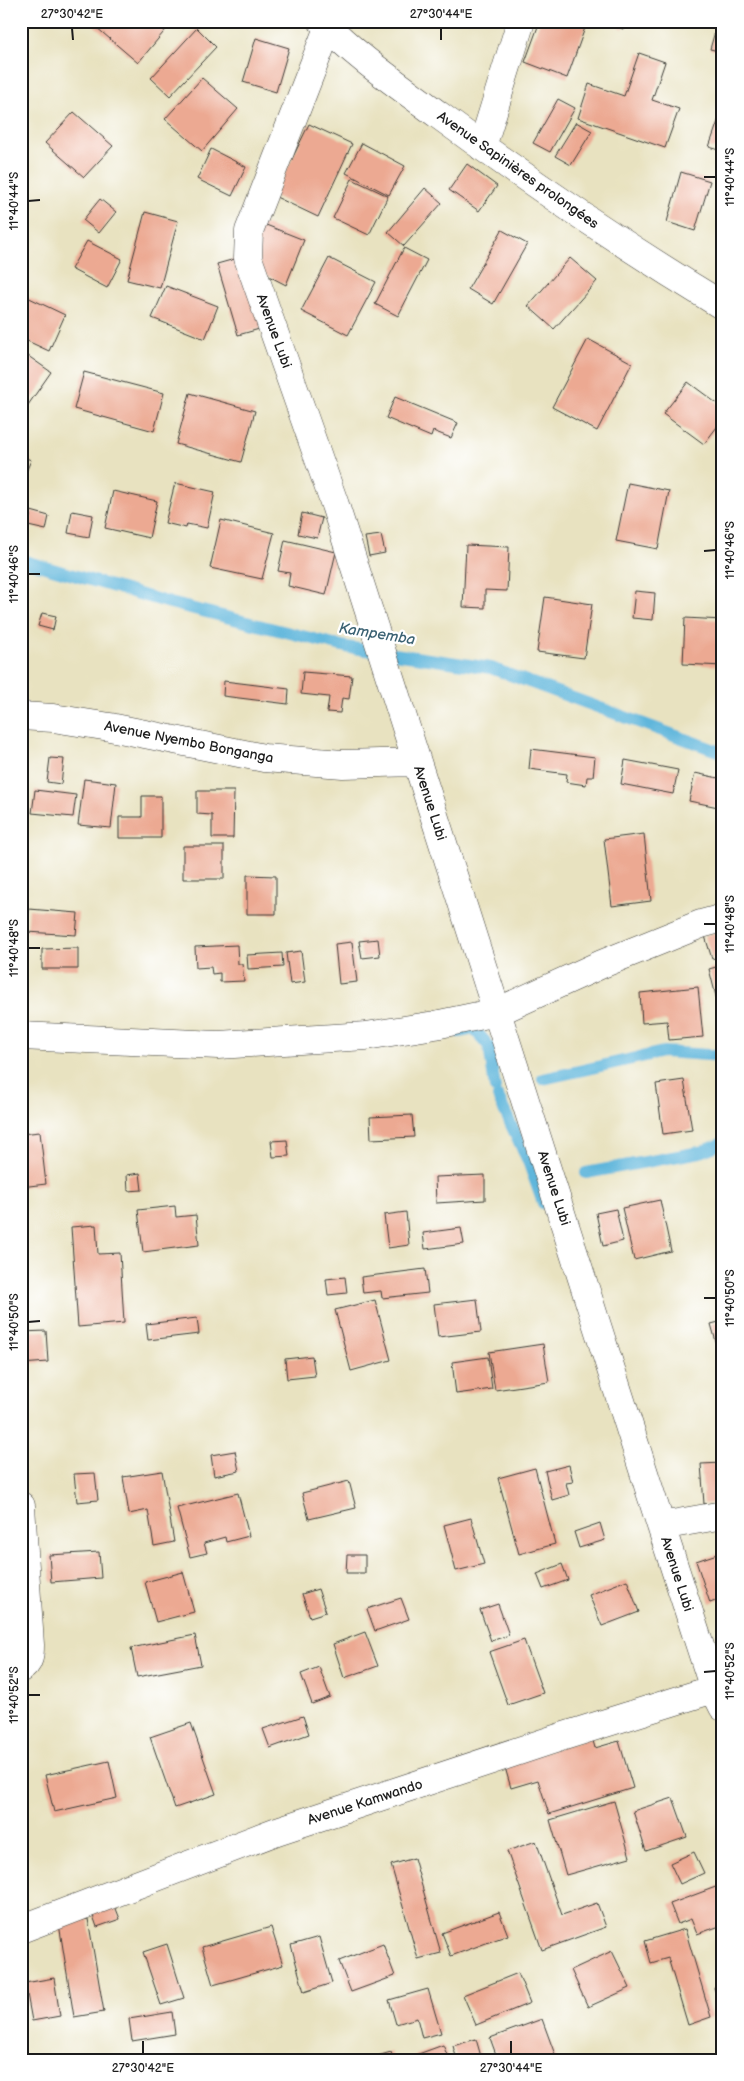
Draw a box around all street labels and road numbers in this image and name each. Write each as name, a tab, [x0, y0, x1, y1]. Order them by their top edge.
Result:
street label: Avenue Sapinières prolongées	[434, 108, 602, 232]
street label: Avenue Lubi	[253, 292, 295, 370]
street label: Avenue Nyembo Bonganga	[103, 717, 275, 767]
street label: Avenue Lubi	[410, 763, 450, 843]
street label: Avenue Lubi	[534, 1148, 574, 1228]
street label: Avenue Lubi	[657, 1534, 697, 1614]
street label: Avenue Kamwando	[305, 1775, 425, 1829]

